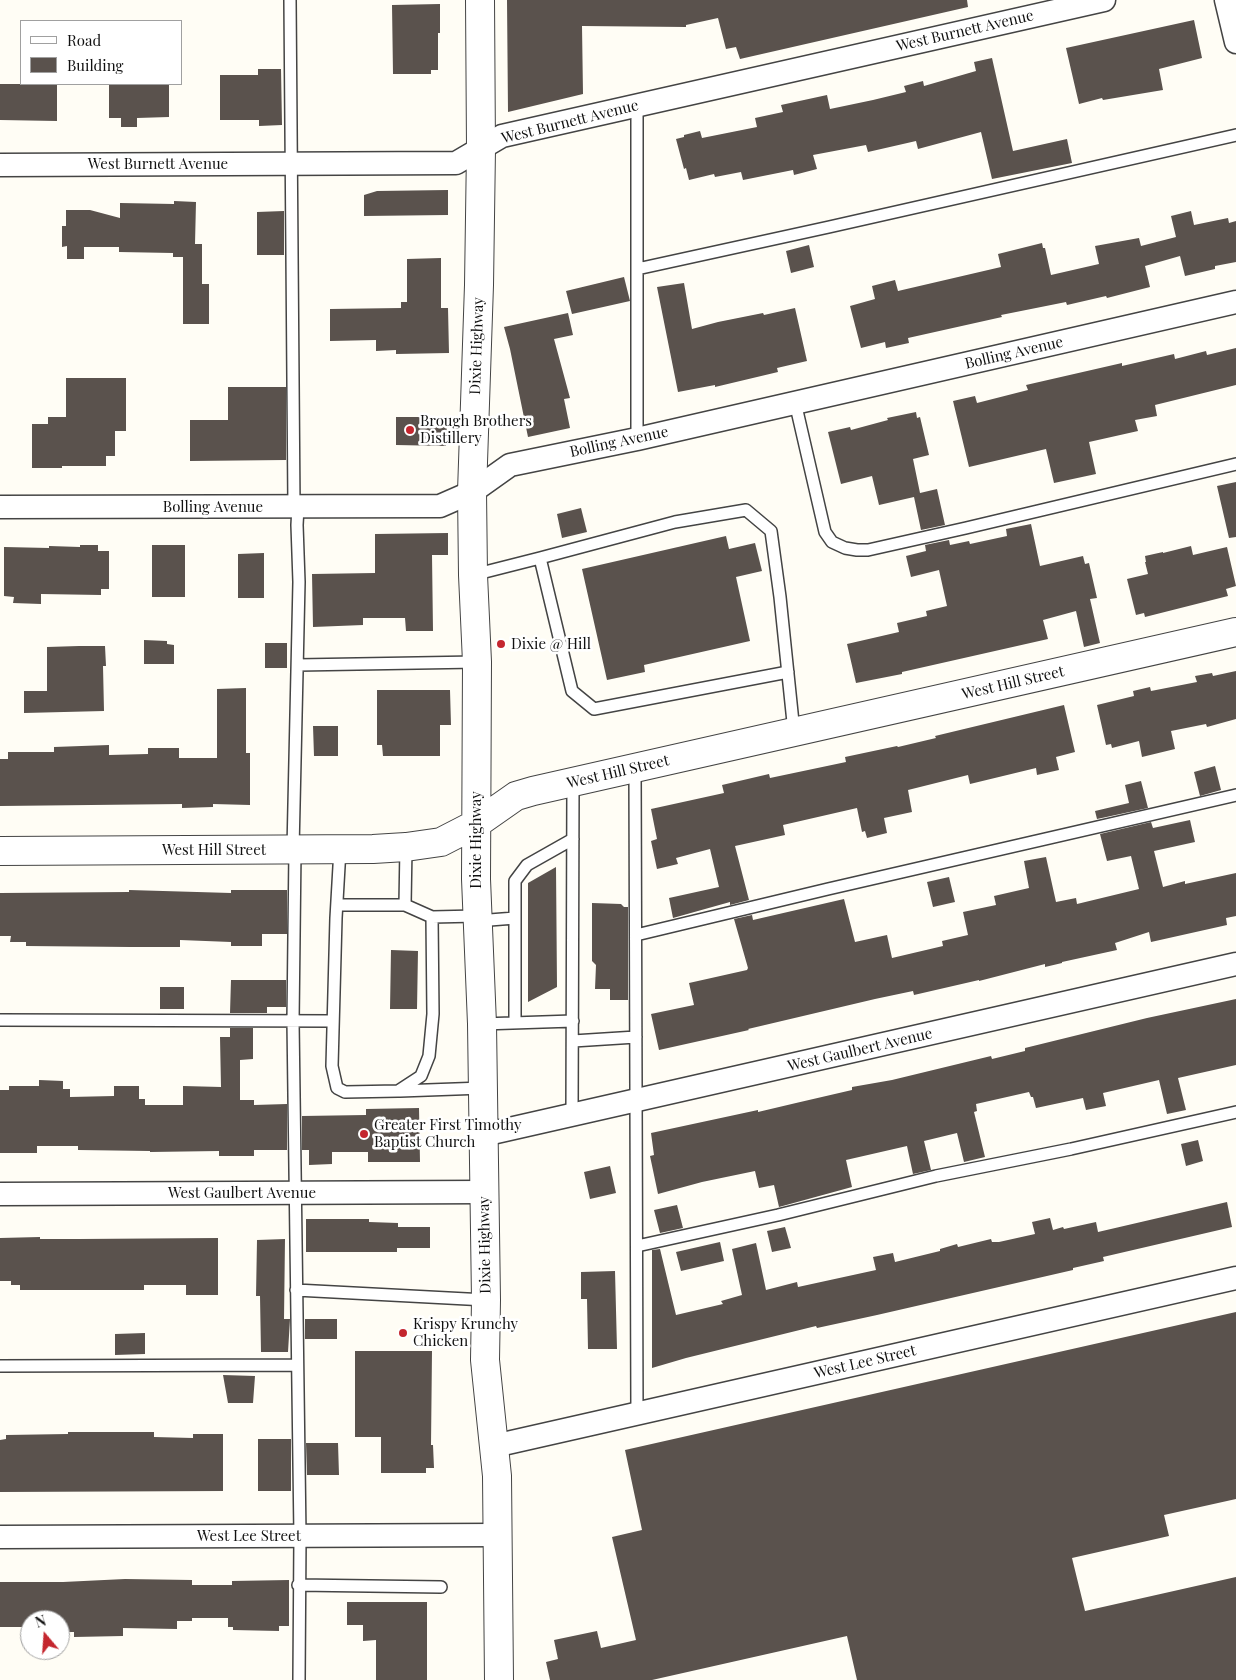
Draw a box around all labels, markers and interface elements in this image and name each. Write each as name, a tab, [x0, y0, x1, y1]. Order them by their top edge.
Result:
street label: West Burnett Avenue	[895, 6, 1035, 56]
legend	[20, 20, 182, 85]
text: Road	[67, 30, 101, 50]
text: Building	[67, 55, 123, 75]
street label: West Burnett Avenue	[500, 96, 640, 148]
street label: West Burnett Avenue	[88, 155, 228, 173]
street label: Dixie Highway	[466, 297, 488, 395]
street label: Bolling Avenue	[963, 333, 1065, 373]
place label: Brough Brothers Distillery	[420, 412, 532, 447]
street label: Bolling Avenue	[568, 423, 670, 461]
marker: Brough Brothers Distillery	[404, 424, 416, 436]
street label: Bolling Avenue	[163, 498, 263, 516]
place label: Dixie @ Hill	[511, 635, 591, 653]
marker: Dixie @ Hill	[495, 638, 507, 650]
street label: West Hill Street	[960, 663, 1066, 703]
street label: West Hill Street	[565, 752, 671, 792]
street label: Dixie Highway	[467, 791, 485, 889]
street label: West Hill Street	[162, 841, 266, 859]
street label: West Gaulbert Avenue	[786, 1025, 934, 1075]
place label: Greater First Timothy Baptist Church	[374, 1116, 521, 1151]
marker: Greater First Timothy Baptist Church	[358, 1128, 370, 1140]
street label: West Gaulbert Avenue	[168, 1184, 316, 1202]
street label: Dixie Highway	[475, 1196, 495, 1294]
place label: Krispy Krunchy Chicken	[413, 1315, 518, 1350]
marker: Krispy Krunchy Chicken	[397, 1327, 409, 1339]
street label: West Lee Street	[812, 1342, 918, 1382]
street label: West Lee Street	[197, 1527, 301, 1545]
north arrow	[20, 1610, 70, 1660]
text: N	[33, 1611, 48, 1632]

